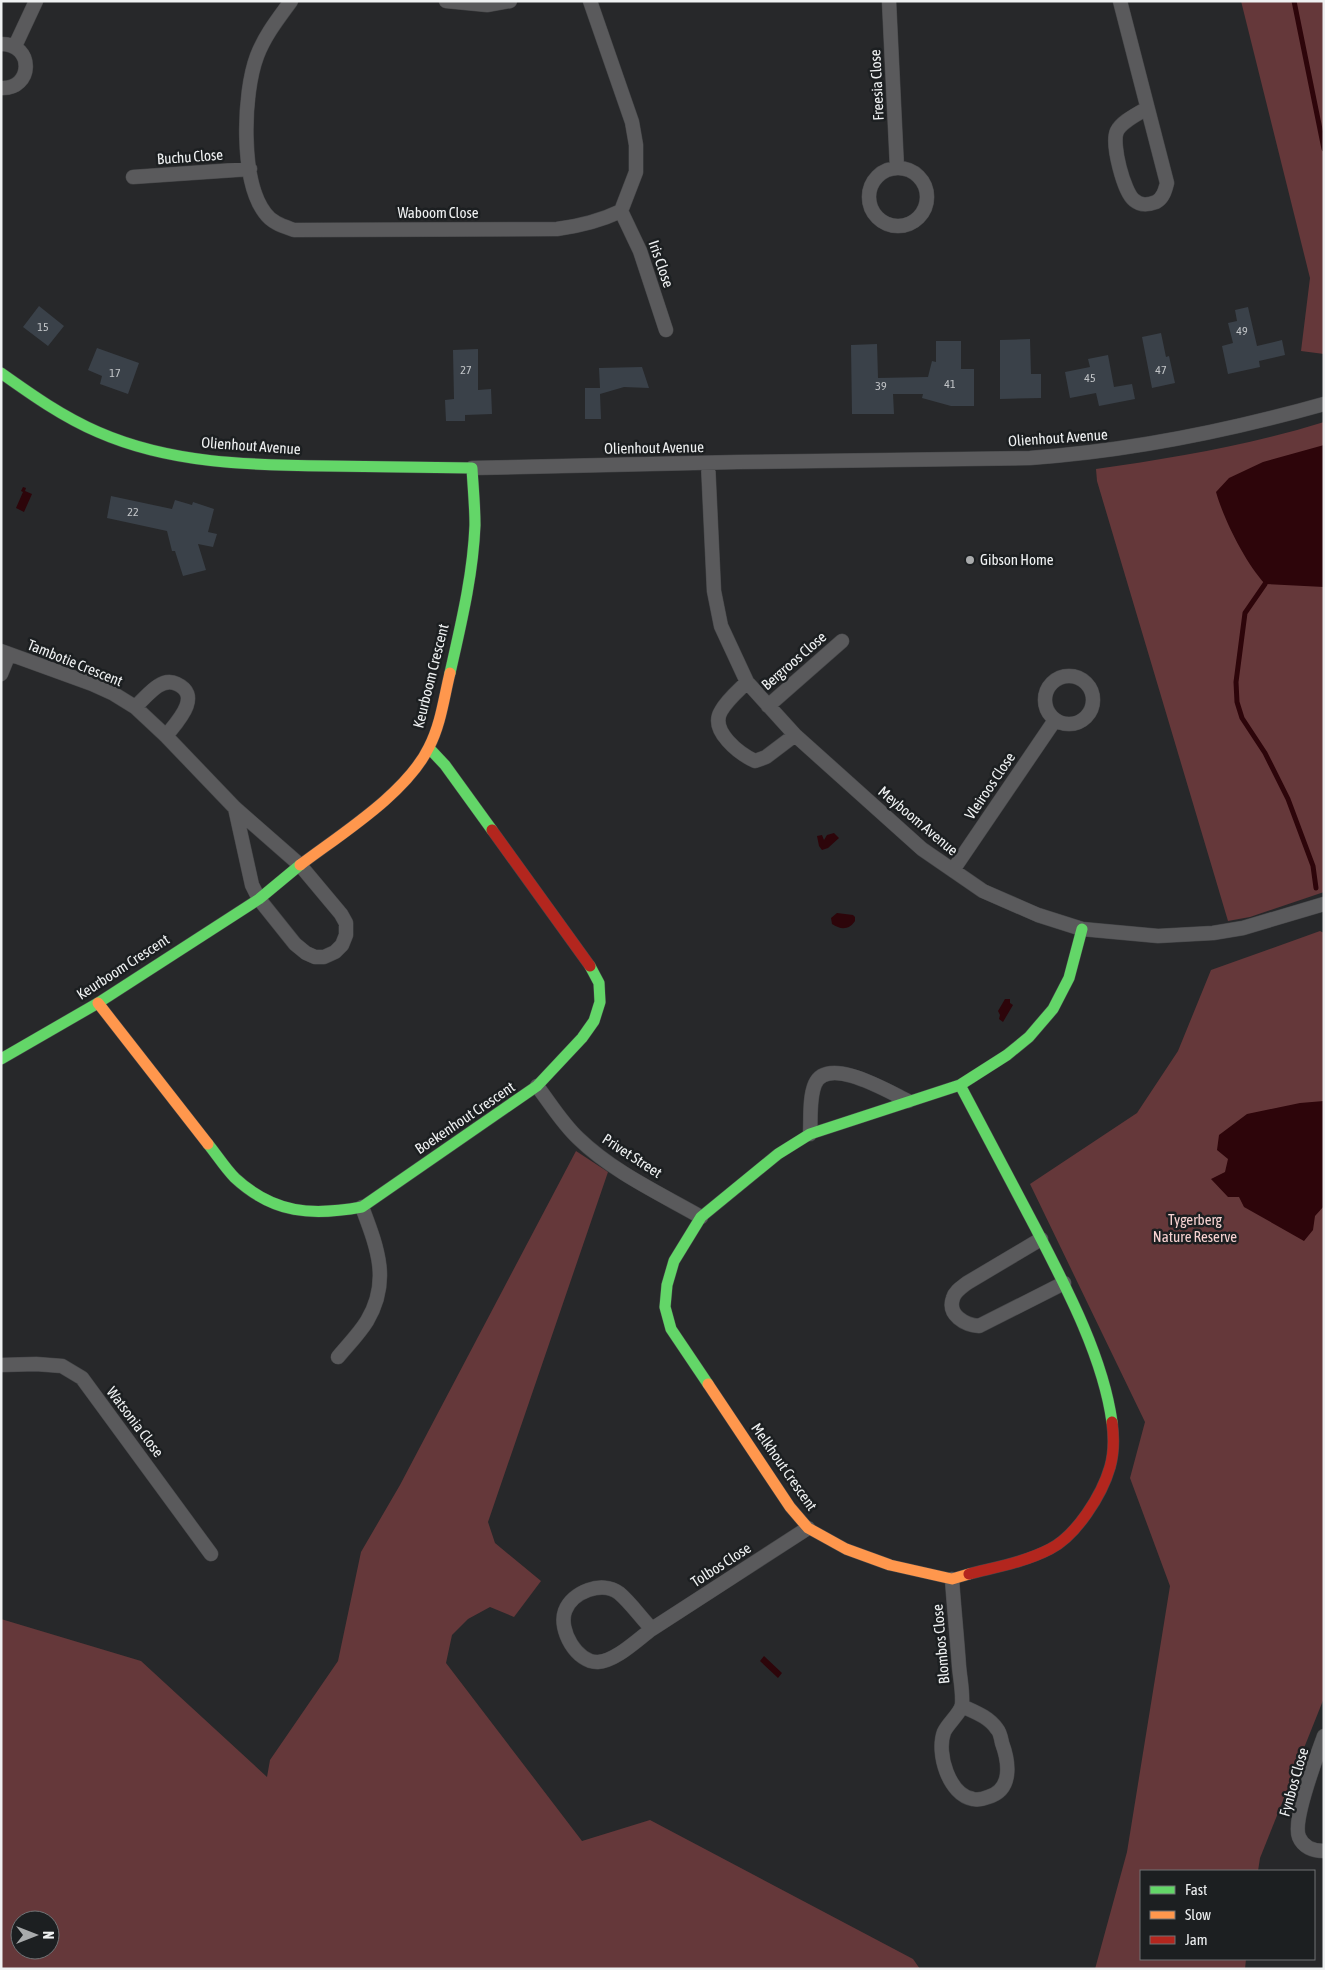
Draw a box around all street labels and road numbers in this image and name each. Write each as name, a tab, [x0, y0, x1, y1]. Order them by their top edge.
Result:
street label: Freesia Close	[866, 49, 887, 121]
street label: Buchu Close	[156, 146, 224, 167]
street label: Waboom Close	[397, 204, 479, 221]
street label: Iris Close	[645, 238, 678, 290]
street label: Olienhout Avenue	[1008, 426, 1108, 449]
street label: Olienhout Avenue	[201, 434, 302, 457]
street label: Olienhout Avenue	[604, 438, 704, 457]
street label: Keurboom Crescent	[409, 622, 452, 730]
street label: Bergroos Close	[758, 628, 830, 693]
street label: Tambotie Crescent	[25, 636, 125, 689]
street label: Vleiroos Close	[961, 749, 1018, 822]
street label: Meyboom Avenue	[875, 782, 962, 859]
street label: Keurboom Crescent	[73, 930, 172, 1003]
street label: Boekenhout Crescent	[412, 1078, 518, 1157]
street label: Privet Street	[599, 1130, 665, 1181]
street label: Watsonia Close	[103, 1383, 167, 1460]
street label: Melkhout Crescent	[748, 1420, 821, 1514]
street label: Tolbos Close	[688, 1539, 754, 1590]
street label: Blombos Close	[929, 1603, 952, 1685]
street label: Fynbos Close	[1276, 1745, 1311, 1818]

